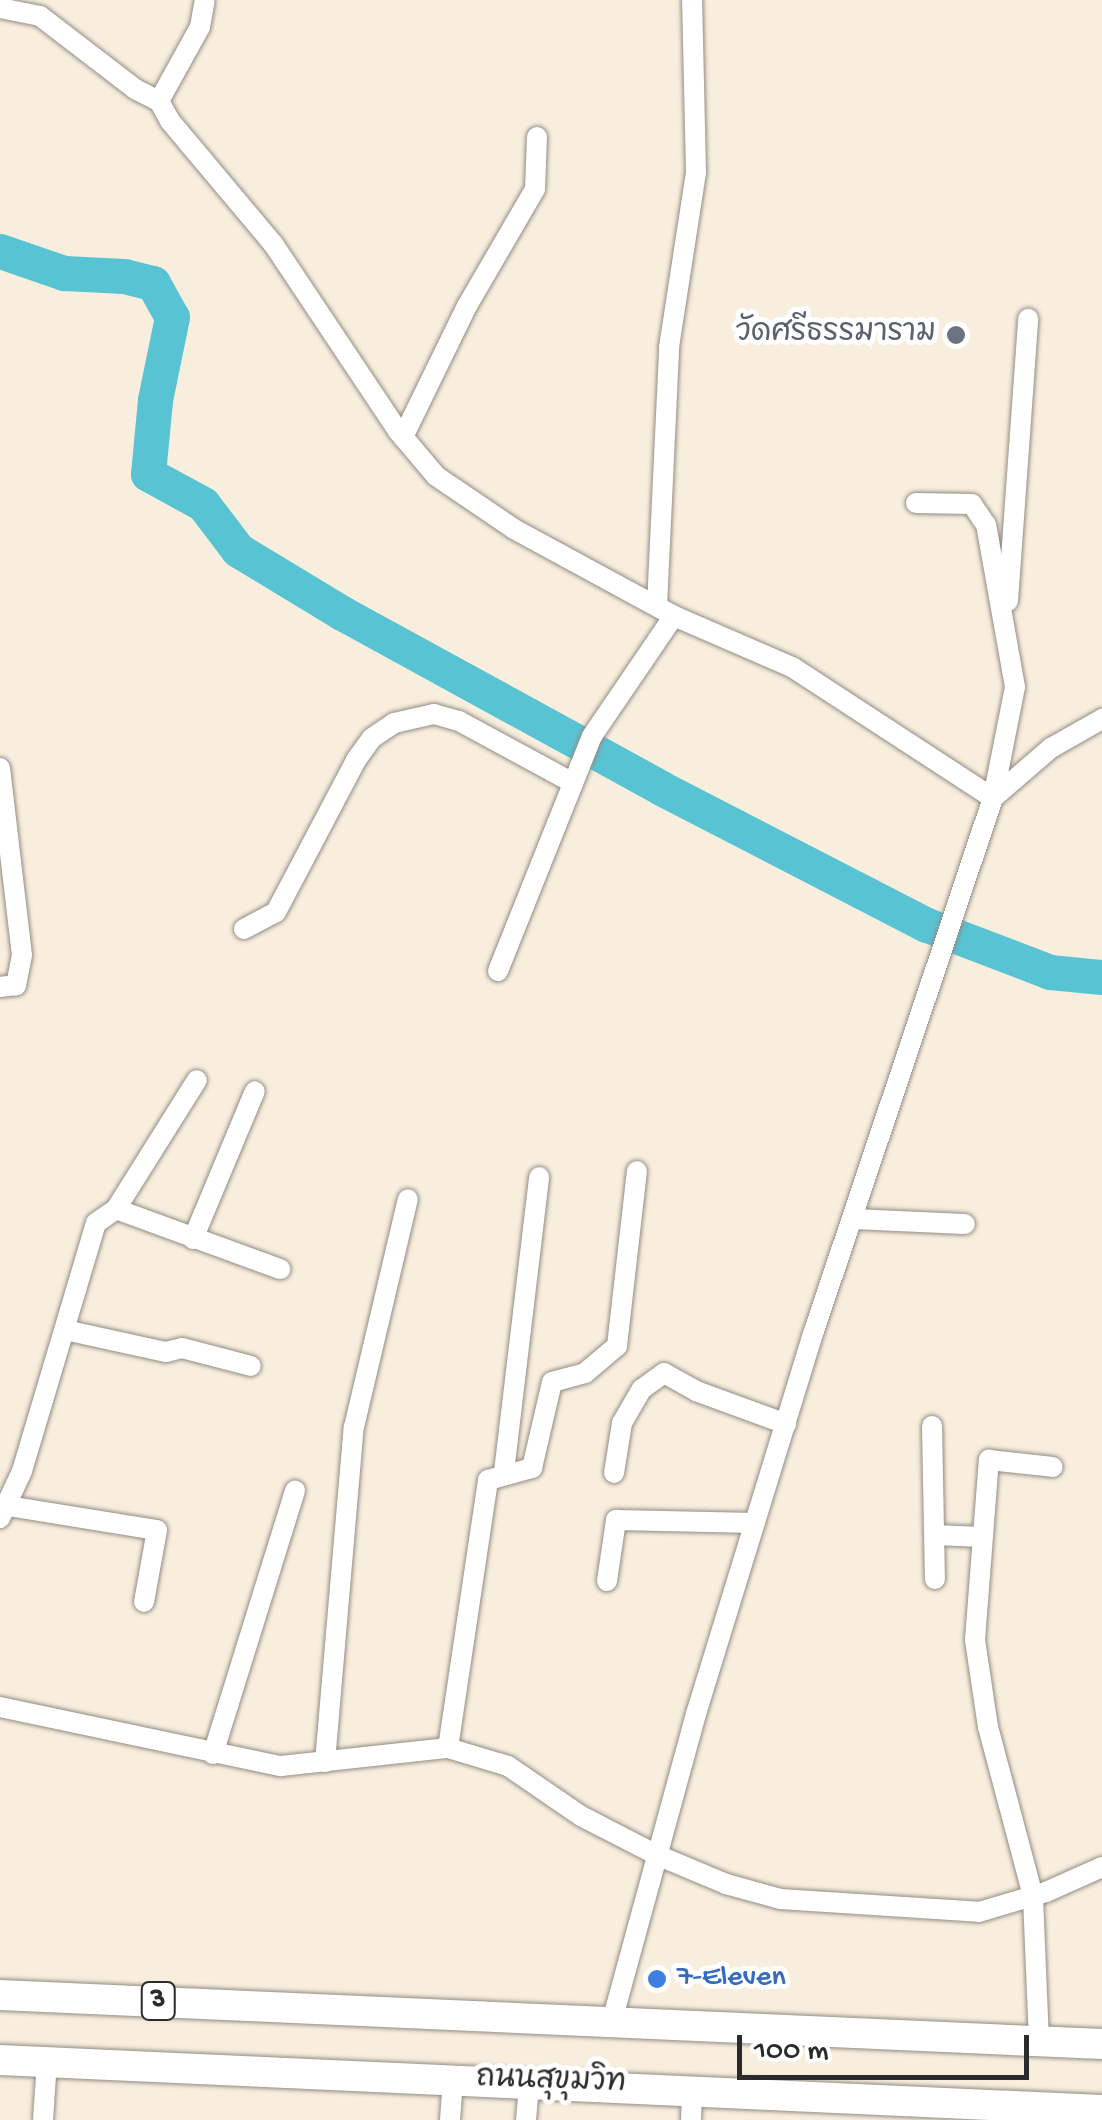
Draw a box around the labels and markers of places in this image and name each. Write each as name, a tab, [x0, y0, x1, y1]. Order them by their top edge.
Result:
place label: วัดศรีธรรมาราม	[736, 317, 936, 353]
marker: วัดศรีธรรมาราม	[945, 324, 967, 346]
place label: 7-Eleven	[677, 1961, 786, 1997]
marker: 7-Eleven	[646, 1968, 668, 1990]

